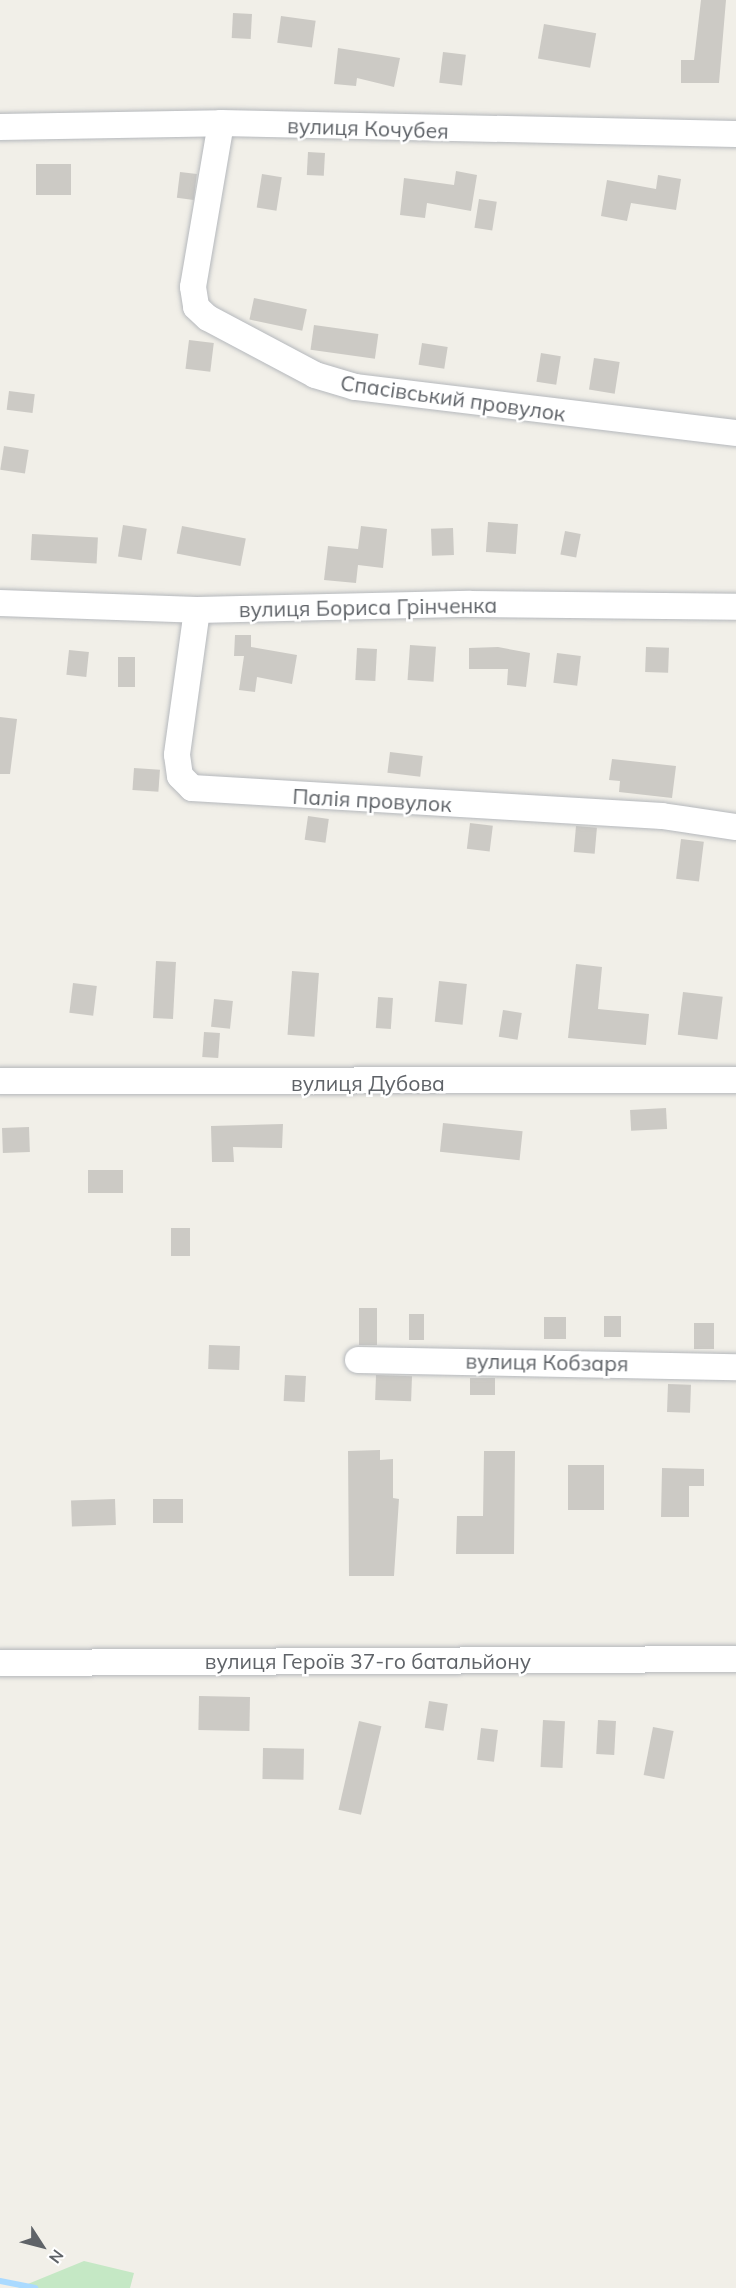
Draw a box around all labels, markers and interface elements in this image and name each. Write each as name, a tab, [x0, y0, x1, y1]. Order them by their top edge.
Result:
street label: вулиця Кочубея	[287, 113, 449, 143]
street label: Спасівський провулок	[339, 370, 567, 426]
street label: вулиця Бориса Грінченка	[239, 592, 497, 622]
street label: Палія провулок	[292, 783, 452, 817]
street label: вулиця Дубова	[291, 1070, 445, 1096]
street label: вулиця Кобзаря	[465, 1348, 629, 1376]
street label: вулиця Героїв 37-го батальйону	[205, 1648, 531, 1674]
north arrow	[12, 2216, 72, 2276]
text: N	[45, 2246, 68, 2267]

